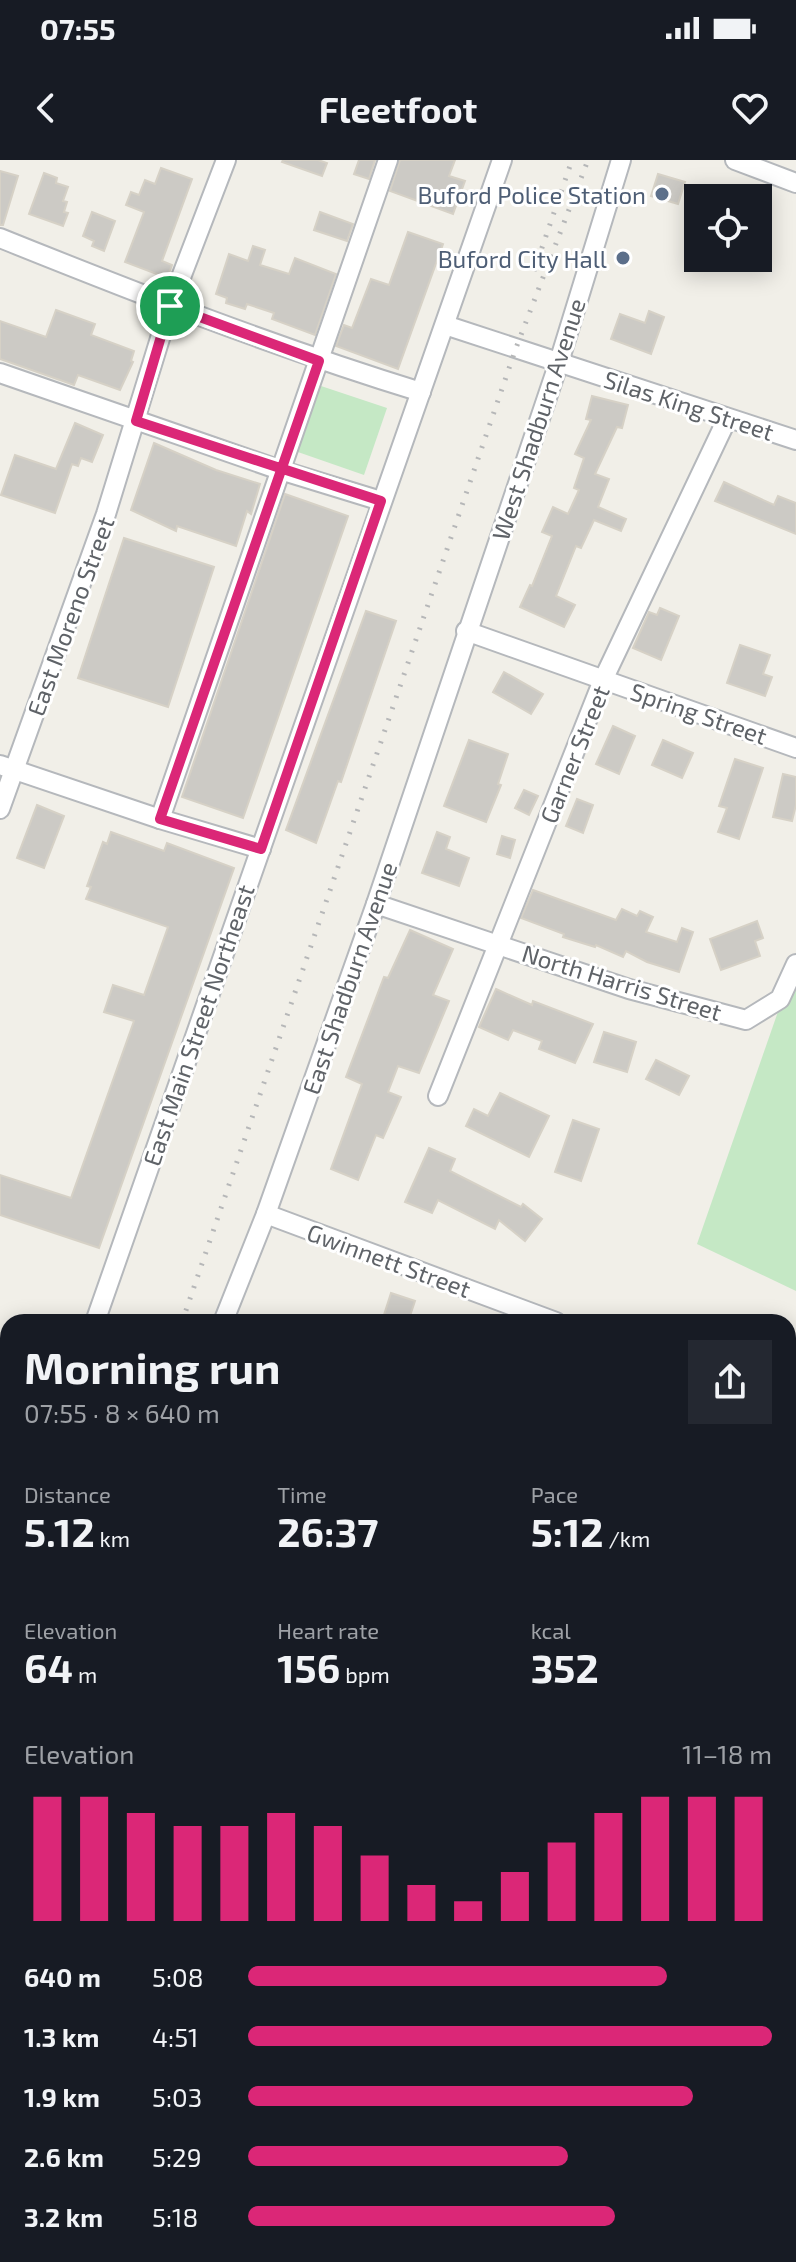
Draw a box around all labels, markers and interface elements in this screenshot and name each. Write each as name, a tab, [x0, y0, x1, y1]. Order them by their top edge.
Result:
text: 07:55	[40, 10, 116, 46]
icon: back	[24, 86, 68, 130]
icon: heart	[728, 86, 772, 130]
text: Fleetfoot	[319, 87, 477, 130]
place label: Buford Police Station	[418, 180, 646, 209]
map controls	[684, 184, 772, 272]
button: locate	[684, 184, 772, 272]
marker: Buford Police Station	[653, 185, 671, 203]
place label: Buford City Hall	[438, 244, 607, 273]
marker: Buford City Hall	[614, 249, 632, 267]
pin	[136, 272, 204, 340]
icon: arrive	[148, 284, 192, 328]
street label: West Shadburn Avenue	[485, 295, 591, 543]
street label: Silas King Street	[600, 364, 778, 446]
street label: East Moreno Street	[20, 512, 120, 720]
street label: Spring Street	[627, 676, 771, 750]
street label: Garner Street	[533, 681, 615, 827]
street label: East Shadburn Avenue	[296, 858, 402, 1098]
street label: East Main Street Northeast	[136, 881, 260, 1169]
street label: North Harris Street	[519, 938, 725, 1026]
street label: Gwinnett Street	[303, 1217, 475, 1303]
text: Morning run	[24, 1340, 280, 1393]
button: share	[688, 1340, 772, 1424]
text: 07:55 · 8 × 640 m	[24, 1397, 220, 1428]
text: Distance	[24, 1481, 111, 1507]
text: Time	[277, 1481, 327, 1507]
text: Pace	[531, 1481, 578, 1507]
text: 5.12	[24, 1507, 95, 1555]
text: 26:37	[277, 1507, 378, 1555]
text: 5:12	[531, 1507, 604, 1555]
text: km	[95, 1525, 130, 1551]
text: /km	[604, 1525, 650, 1551]
text: Elevation	[24, 1617, 117, 1643]
text: Heart rate	[277, 1617, 379, 1643]
text: kcal	[531, 1617, 571, 1643]
text: 64	[24, 1643, 73, 1691]
text: 156	[277, 1643, 340, 1691]
text: 352	[531, 1643, 599, 1691]
text: m	[73, 1661, 97, 1687]
text: bpm	[340, 1661, 390, 1687]
text: Elevation	[24, 1738, 134, 1769]
text: 11–18 m	[682, 1738, 772, 1769]
text: 640 m	[24, 1961, 101, 1992]
text: 5:08	[152, 1961, 204, 1992]
text: 1.3 km	[24, 2021, 99, 2052]
text: 4:51	[152, 2021, 198, 2052]
text: 1.9 km	[24, 2081, 100, 2112]
text: 5:03	[152, 2081, 202, 2112]
text: 2.6 km	[24, 2141, 104, 2172]
text: 5:29	[152, 2141, 202, 2172]
text: 3.2 km	[24, 2201, 103, 2232]
text: 5:18	[152, 2201, 198, 2232]

